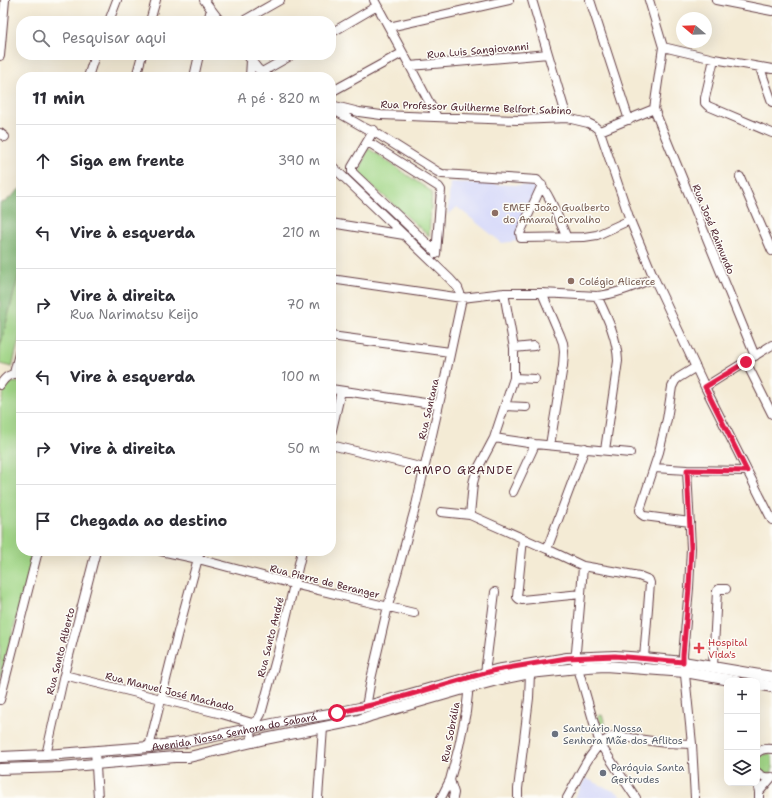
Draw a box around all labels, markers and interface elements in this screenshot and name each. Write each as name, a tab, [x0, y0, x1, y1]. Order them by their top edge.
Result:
north arrow	[676, 12, 712, 48]
search box	[16, 16, 336, 60]
icon: search	[30, 27, 52, 49]
text: Pesquisar aqui	[62, 28, 166, 48]
street label: Rua Luis Sangiovanni	[426, 40, 530, 61]
text: 11 min	[32, 87, 85, 109]
text: A pé · 820 m	[237, 90, 320, 107]
street label: Rua Professor Guilherme Belfort Sabino	[380, 98, 572, 117]
icon: ahead	[32, 150, 54, 172]
text: Siga em frente	[70, 151, 185, 171]
text: 390 m	[278, 152, 320, 169]
street label: Rua José Raimundo	[690, 182, 738, 276]
place label: EMEF João Gualberto do Amaral Carvalho	[503, 201, 610, 226]
marker: EMEF João Gualberto do Amaral Carvalho	[490, 208, 500, 218]
icon: left	[32, 222, 54, 244]
text: Vire à esquerda	[70, 223, 195, 243]
text: 210 m	[282, 224, 320, 241]
place label: Colégio Alicerce	[579, 275, 656, 288]
marker: Colégio Alicerce	[566, 276, 576, 286]
text: Vire à direita	[70, 286, 175, 306]
icon: right	[32, 294, 54, 316]
text: 70 m	[286, 296, 320, 313]
text: Rua Narimatsu Keijo	[70, 306, 198, 323]
route end	[737, 353, 755, 371]
icon: left	[32, 366, 54, 388]
text: Vire à esquerda	[70, 367, 195, 387]
text: 100 m	[281, 368, 320, 385]
street label: Rua Santana	[415, 377, 442, 441]
icon: right	[32, 438, 54, 460]
text: Vire à direita	[70, 439, 175, 459]
text: 50 m	[287, 440, 320, 457]
district label: CAMPO GRANDE	[404, 462, 514, 478]
icon: arrive	[32, 510, 54, 532]
text: Chegada ao destino	[70, 511, 227, 531]
street label: Rua Pierre de Beranger	[269, 562, 381, 601]
street label: Rua Santo André	[254, 595, 287, 679]
street label: Rua Santo Alberto	[43, 606, 78, 696]
place label: Hospital Vida's	[708, 636, 748, 661]
marker: Hospital Vida's	[693, 642, 705, 654]
street label: Rua Manuel José Machado	[104, 669, 236, 714]
map controls	[724, 678, 760, 786]
button: +	[724, 678, 760, 714]
street label: Rua Sobrália	[438, 700, 463, 763]
route start	[328, 704, 346, 722]
street label: Avenida Nossa Senhora do Sabará	[151, 710, 319, 754]
button: −	[724, 714, 760, 750]
place label: Santuário Nossa Senhora Mãe dos Aflitos	[563, 722, 683, 747]
marker: Santuário Nossa Senhora Mãe dos Aflitos	[550, 729, 560, 739]
button: layers	[724, 750, 760, 786]
place label: Paróquia Santa Gertrudes	[611, 761, 685, 786]
marker: Paróquia Santa Gertrudes	[598, 768, 608, 778]

